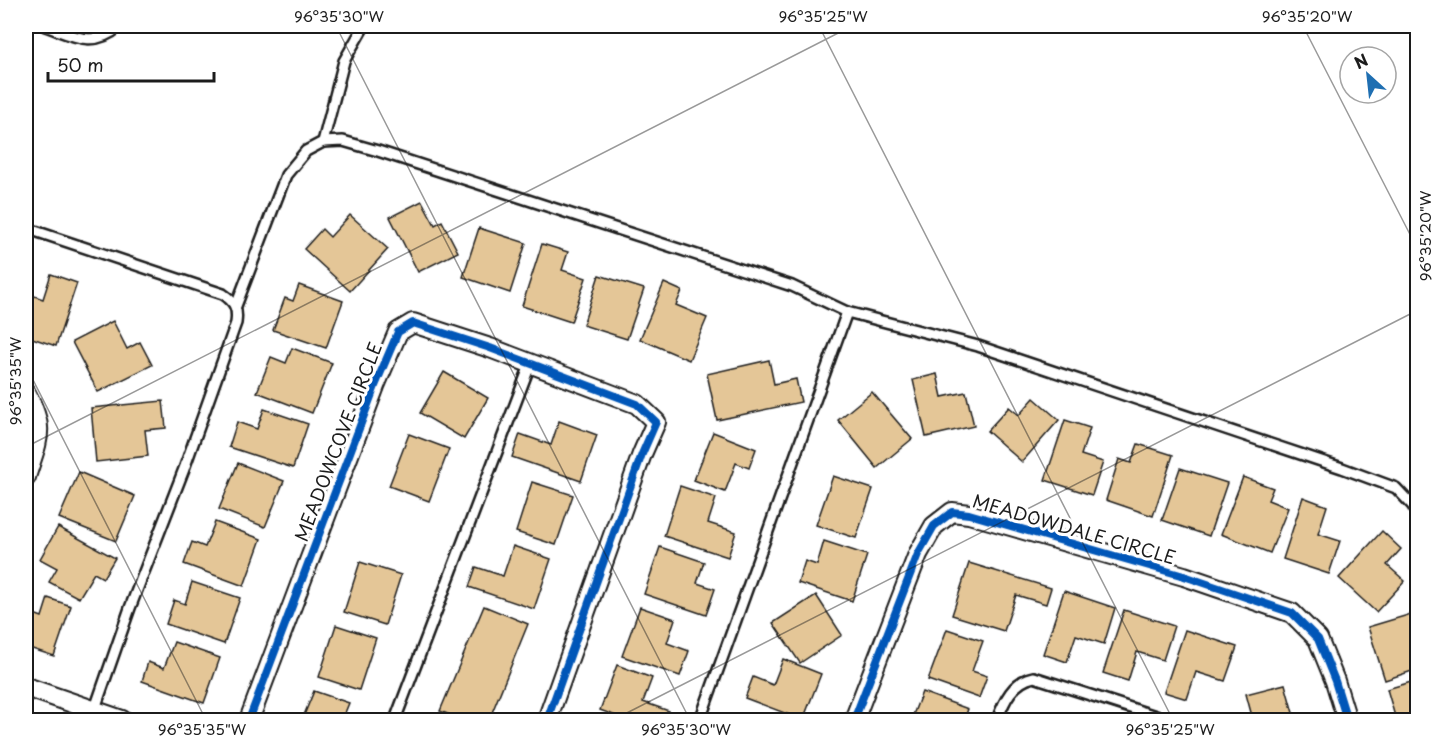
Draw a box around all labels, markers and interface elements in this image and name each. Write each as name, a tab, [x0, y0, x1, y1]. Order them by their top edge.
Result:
text: 96°35'30"W	[294, 4, 385, 27]
text: 96°35'25"W	[778, 4, 868, 27]
text: 96°35'20"W	[1262, 4, 1353, 27]
scale bar	[48, 45, 214, 83]
north arrow	[1338, 45, 1398, 105]
text: N	[1350, 47, 1372, 74]
text: 50 m	[57, 51, 104, 78]
text: 96°35'20"W	[1413, 190, 1436, 281]
text: 96°35'35"W	[3, 336, 26, 425]
street label: MEADOWCOVE CIRCLE	[287, 338, 388, 545]
street label: MEADOWDALE CIRCLE	[970, 487, 1179, 571]
text: 96°35'35"W	[158, 717, 247, 740]
text: 96°35'30"W	[641, 717, 732, 740]
text: 96°35'25"W	[1125, 717, 1215, 740]

